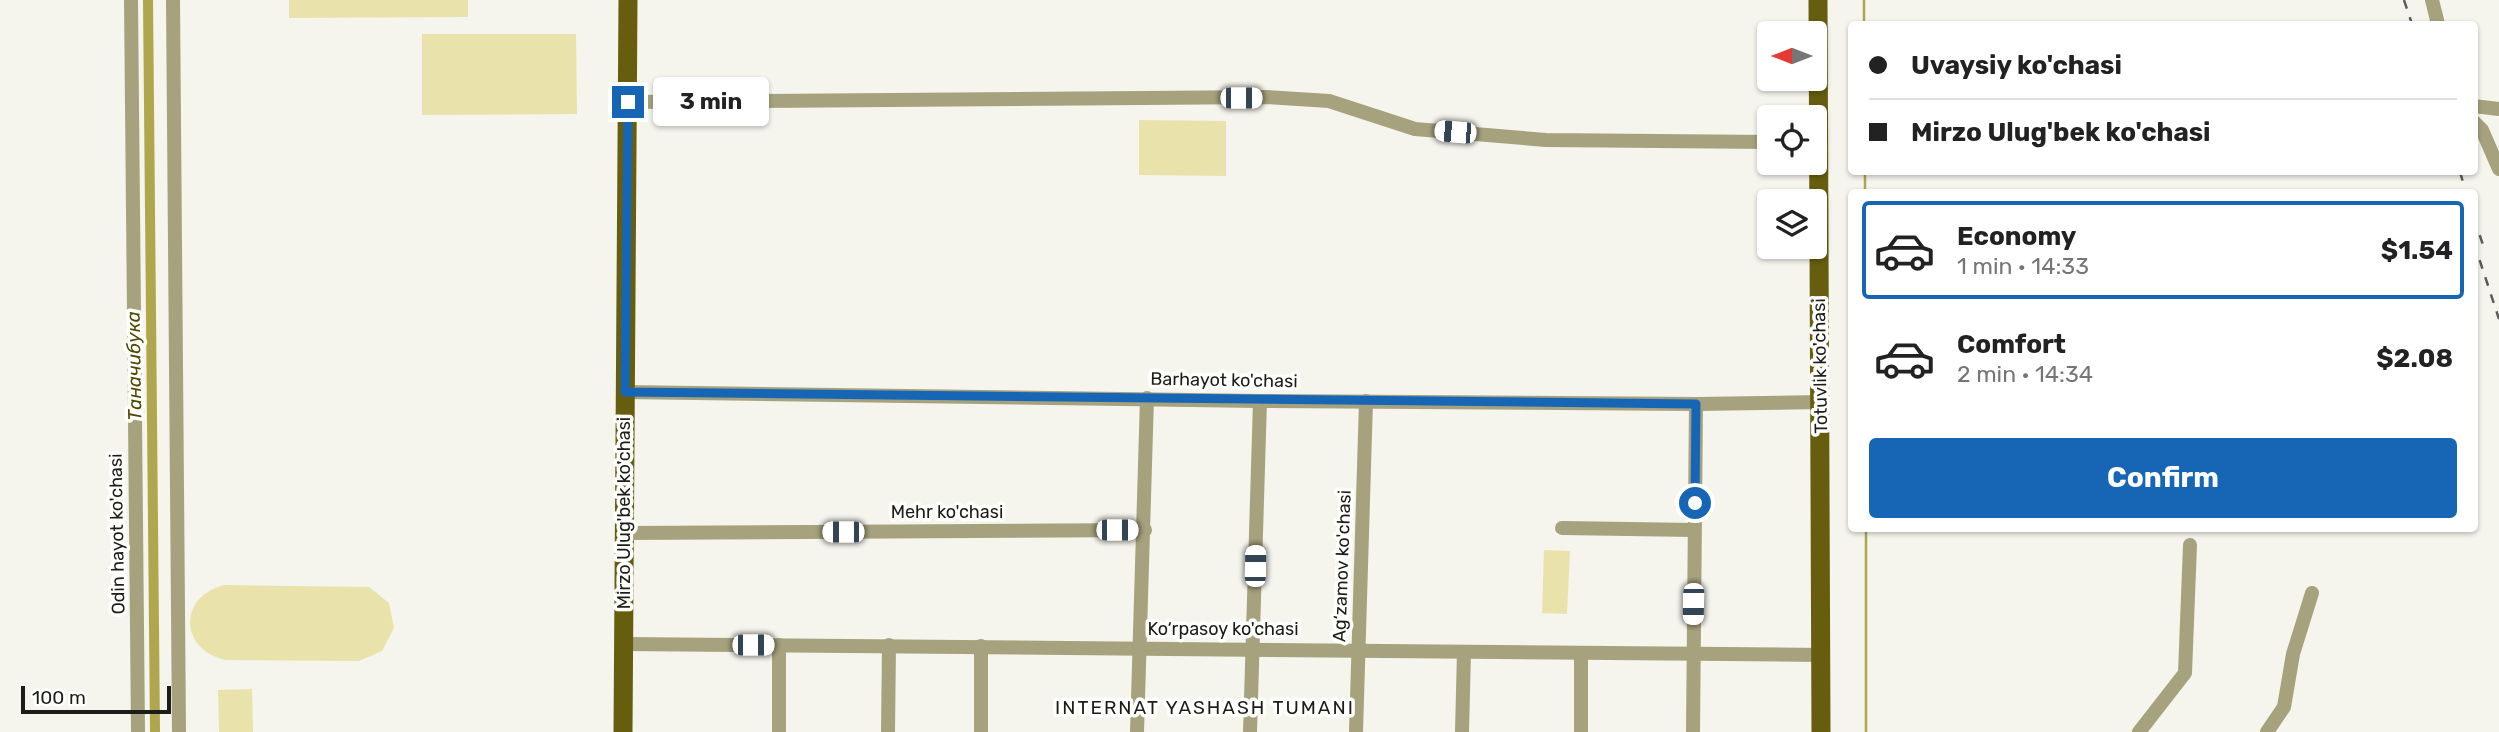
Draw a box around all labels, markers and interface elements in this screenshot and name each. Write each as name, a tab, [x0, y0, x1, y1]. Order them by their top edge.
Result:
north arrow	[1757, 21, 1827, 91]
map controls	[1757, 21, 1827, 259]
text: Uvaysiy ko'chasi	[1911, 50, 2122, 81]
callout: 3 min	[652, 78, 768, 126]
route end	[612, 86, 644, 118]
text: 3 min	[680, 87, 742, 115]
car	[1221, 88, 1263, 109]
button: locate	[1757, 105, 1827, 175]
text: Mirzo Ulug'bek ko'chasi	[1911, 117, 2211, 148]
car	[1434, 120, 1477, 144]
button: layers	[1757, 189, 1827, 259]
icon: car	[1873, 219, 1936, 282]
text: Economy	[1957, 221, 2076, 252]
text: $1.54	[2381, 235, 2453, 266]
text: 1 min · 14:33	[1957, 252, 2089, 280]
street label: Totuvlik ko'chasi	[1808, 298, 1832, 434]
water label: Таначибука	[122, 311, 146, 421]
icon: car	[1873, 327, 1936, 390]
text: Comfort	[1957, 329, 2066, 360]
text: $2.08	[2376, 343, 2453, 374]
text: 2 min · 14:34	[1957, 360, 2093, 388]
street label: Barhayot ko'chasi	[1150, 368, 1298, 392]
street label: Mirzo Ulug'bek ko'chasi	[613, 417, 635, 609]
button: Confirm	[1869, 438, 2457, 518]
street label: Odin hayot ko'chasi	[105, 453, 129, 615]
route start	[1679, 487, 1711, 519]
street label: Ag‘zamov ko'chasi	[1328, 490, 1356, 642]
street label: Mehr ko'chasi	[891, 501, 1003, 523]
car	[1097, 520, 1139, 541]
car	[823, 522, 865, 543]
car	[1245, 545, 1266, 587]
car	[1683, 583, 1704, 625]
street label: Ko‘rpasoy ko'chasi	[1147, 618, 1299, 640]
car	[733, 635, 775, 656]
scale bar	[21, 683, 172, 715]
text: 100 m	[32, 686, 86, 709]
district label: INTERNAT YASHASH TUMANI	[1055, 696, 1355, 719]

